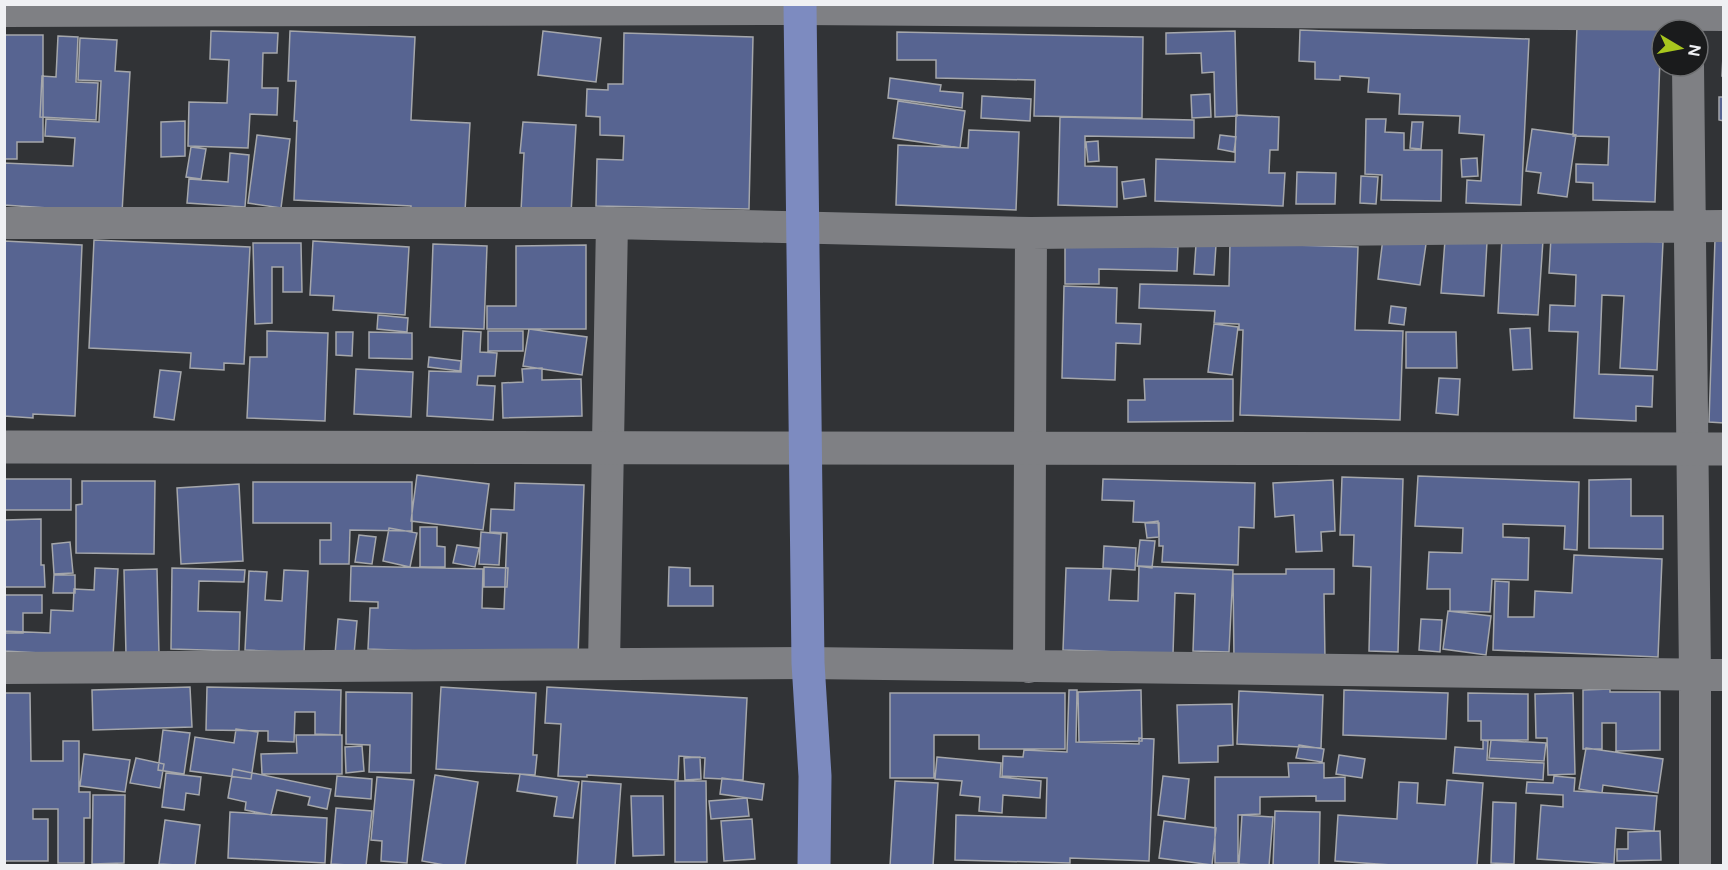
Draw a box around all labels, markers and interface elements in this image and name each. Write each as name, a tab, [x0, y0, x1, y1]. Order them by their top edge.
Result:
north arrow	[1650, 18, 1710, 78]
text: N	[1683, 43, 1706, 58]

